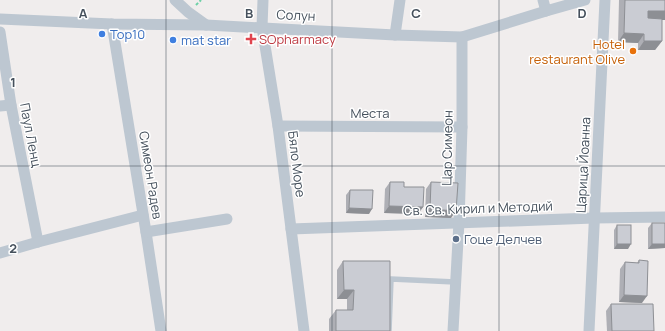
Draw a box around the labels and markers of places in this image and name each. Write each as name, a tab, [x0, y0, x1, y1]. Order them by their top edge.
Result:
place label: Top10	[110, 25, 145, 43]
marker: Top10	[97, 29, 107, 39]
place label: SOpharmacy	[259, 30, 336, 48]
place label: mat star	[181, 31, 231, 49]
marker: SOpharmacy	[246, 34, 256, 44]
marker: mat star	[168, 35, 178, 45]
place label: Hotel restaurant Olive	[529, 35, 625, 68]
marker: Hotel restaurant Olive	[628, 46, 638, 56]
place label: Гоце Делчев	[464, 230, 542, 248]
marker: Гоце Делчев	[451, 234, 461, 244]

